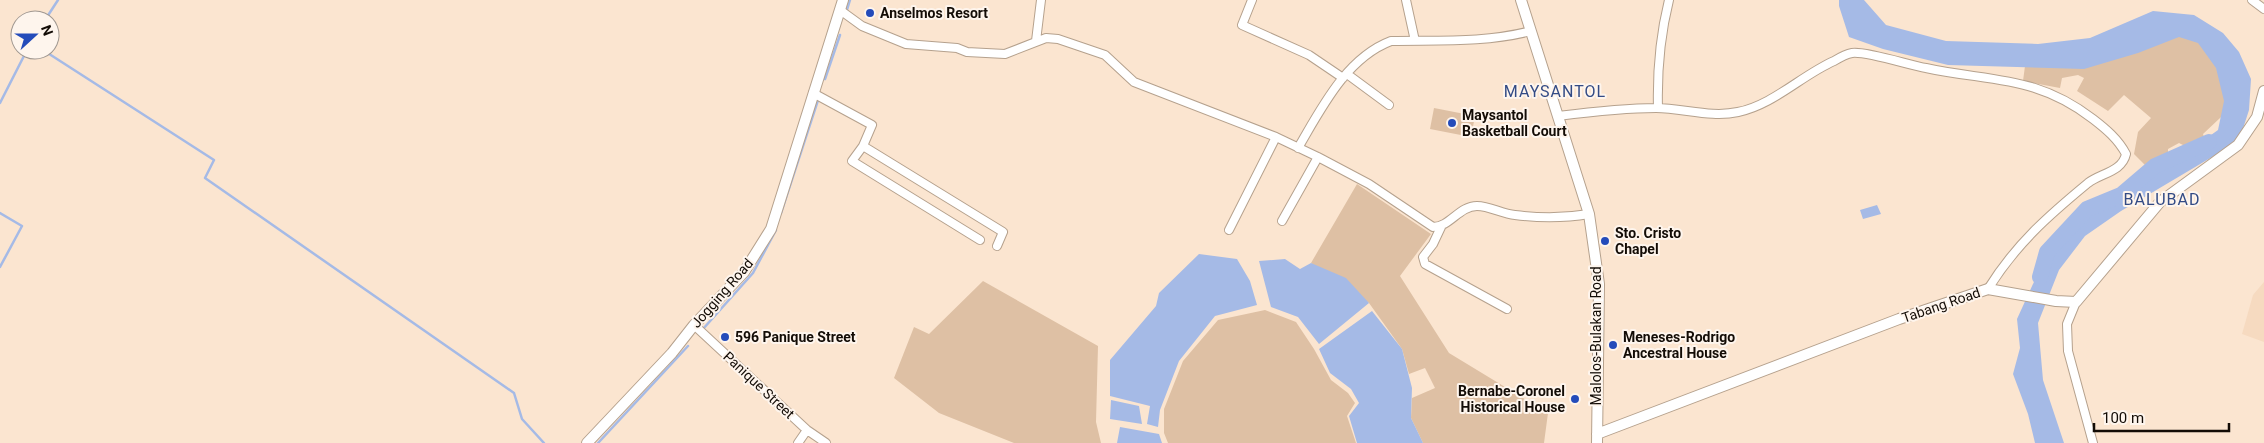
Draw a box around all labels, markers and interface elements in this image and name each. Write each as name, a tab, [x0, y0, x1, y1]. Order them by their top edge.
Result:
place label: Anselmos Resort	[880, 5, 988, 21]
marker: Anselmos Resort	[864, 7, 876, 19]
north arrow	[10, 10, 60, 60]
text: N	[38, 23, 56, 38]
district label: MAYSANTOL	[1504, 82, 1606, 101]
place label: Maysantol Basketball Court	[1462, 107, 1567, 139]
marker: Maysantol Basketball Court	[1446, 117, 1458, 129]
district label: BALUBAD	[2124, 190, 2200, 209]
place label: Sto. Cristo Chapel	[1615, 225, 1681, 257]
marker: Sto. Cristo Chapel	[1599, 235, 1611, 247]
street label: Jogging Road	[688, 255, 756, 331]
street label: Malolos-Bulakan Road	[1588, 266, 1604, 406]
street label: Tabang Road	[1900, 284, 1982, 326]
place label: 596 Panique Street	[735, 329, 856, 345]
place label: Meneses-Rodrigo Ancestral House	[1623, 329, 1735, 361]
marker: 596 Panique Street	[719, 331, 731, 343]
marker: Meneses-Rodrigo Ancestral House	[1607, 339, 1619, 351]
street label: Panique Street	[720, 348, 798, 422]
place label: Bernabe-Coronel Historical House	[1458, 383, 1565, 415]
marker: Bernabe-Coronel Historical House	[1569, 393, 1581, 405]
scale bar	[2094, 400, 2229, 432]
text: 100 m	[2102, 409, 2144, 427]

